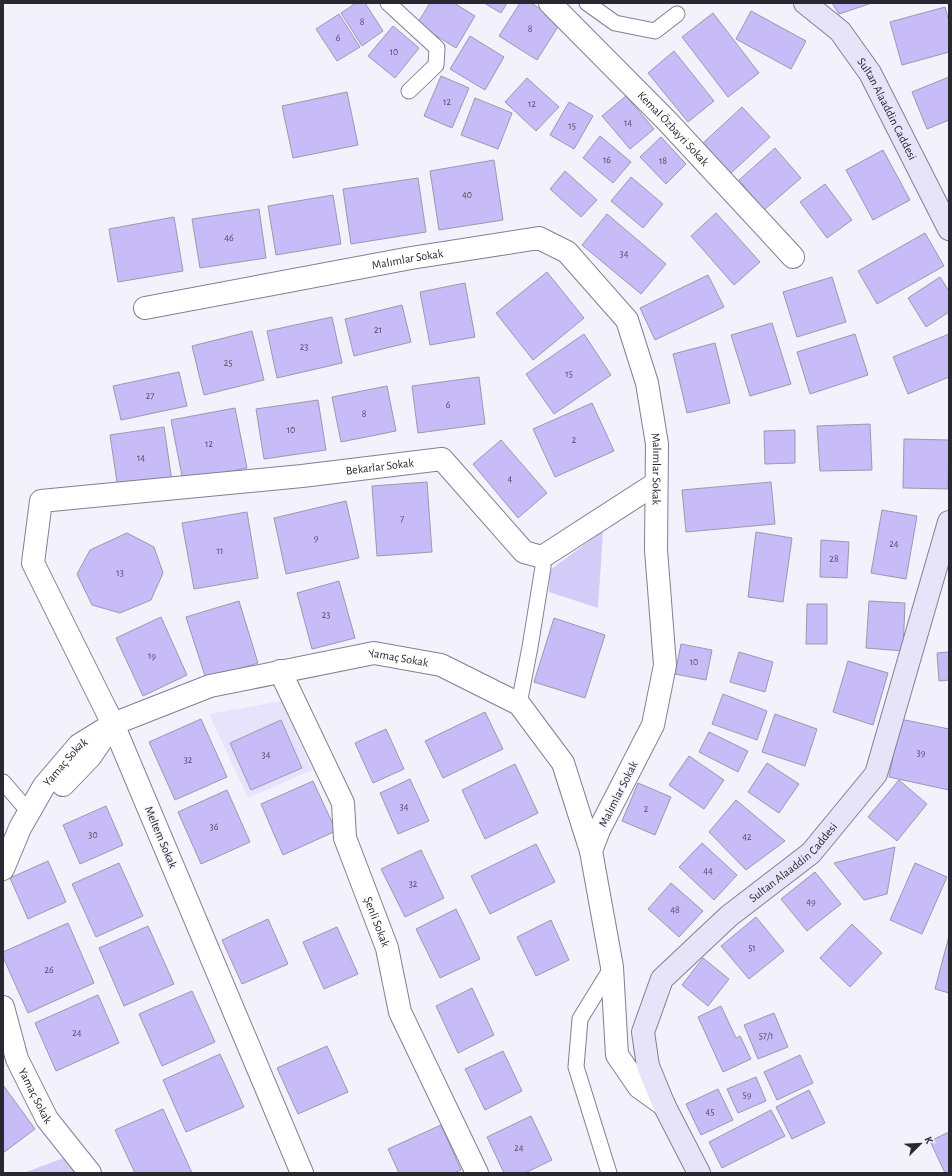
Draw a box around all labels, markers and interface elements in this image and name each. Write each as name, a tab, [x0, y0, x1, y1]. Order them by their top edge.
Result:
house number: 8	[360, 17, 365, 27]
house number: 8	[528, 24, 533, 34]
house number: 6	[336, 33, 341, 43]
house number: 10	[390, 47, 398, 57]
street label: Sultan Alaaddin Caddesi	[855, 55, 919, 162]
street label: Kemal Özbayri Sokak	[635, 89, 712, 168]
house number: 12	[443, 97, 451, 107]
house number: 12	[528, 99, 536, 109]
house number: 14	[624, 118, 632, 128]
house number: 15	[568, 121, 576, 131]
house number: 16	[603, 155, 611, 165]
house number: 18	[659, 156, 667, 166]
house number: 40	[462, 190, 472, 200]
house number: 46	[224, 233, 234, 243]
street label: Malımlar Sokak	[371, 247, 445, 271]
house number: 34	[620, 249, 629, 259]
house number: 21	[374, 325, 382, 335]
house number: 23	[300, 342, 308, 352]
house number: 25	[224, 358, 232, 368]
house number: 15	[565, 369, 573, 379]
house number: 27	[146, 391, 154, 401]
house number: 6	[446, 400, 451, 410]
house number: 8	[362, 409, 367, 419]
house number: 10	[287, 425, 295, 435]
street label: Malımlar Sokak	[649, 432, 663, 506]
house number: 2	[572, 435, 577, 445]
house number: 12	[205, 439, 213, 449]
house number: 14	[137, 453, 145, 463]
street label: Bekarlar Sokak	[345, 456, 415, 477]
house number: 4	[508, 474, 513, 484]
house number: 7	[400, 514, 404, 524]
house number: 9	[314, 533, 319, 543]
house number: 24	[889, 539, 899, 549]
house number: 11	[217, 546, 223, 556]
house number: 28	[829, 554, 839, 564]
house number: 13	[116, 568, 124, 578]
house number: 23	[322, 610, 330, 620]
street label: Yamaç Sokak	[368, 647, 430, 669]
house number: 19	[148, 651, 156, 661]
house number: 10	[690, 657, 698, 667]
street label: Yamaç Sokak	[41, 735, 90, 788]
house number: 39	[917, 748, 926, 758]
house number: 34	[262, 750, 271, 760]
house number: 32	[184, 755, 193, 765]
street label: Malımlar Sokak	[596, 759, 640, 829]
house number: 34	[400, 802, 409, 812]
street label: Meltem Sokak	[143, 804, 180, 870]
house number: 2	[644, 804, 649, 814]
street label: Sultan Alaaddin Caddesi	[747, 820, 839, 904]
house number: 36	[210, 822, 219, 832]
house number: 30	[88, 830, 98, 840]
house number: 42	[742, 832, 752, 842]
house number: 44	[703, 866, 713, 876]
house number: 32	[409, 879, 418, 889]
street label: Şenli Sokak	[362, 895, 392, 949]
house number: 49	[806, 897, 816, 907]
house number: 48	[670, 905, 680, 915]
house number: 51	[748, 943, 756, 953]
house number: 26	[44, 965, 54, 975]
house number: 24	[72, 1028, 82, 1038]
house number: 57/1	[759, 1031, 773, 1041]
street label: Yamaç Sokak	[17, 1066, 55, 1126]
house number: 59	[743, 1090, 752, 1100]
house number: 45	[706, 1107, 715, 1117]
north arrow	[900, 1124, 940, 1164]
text: K	[922, 1135, 935, 1146]
house number: 24	[514, 1143, 524, 1153]

